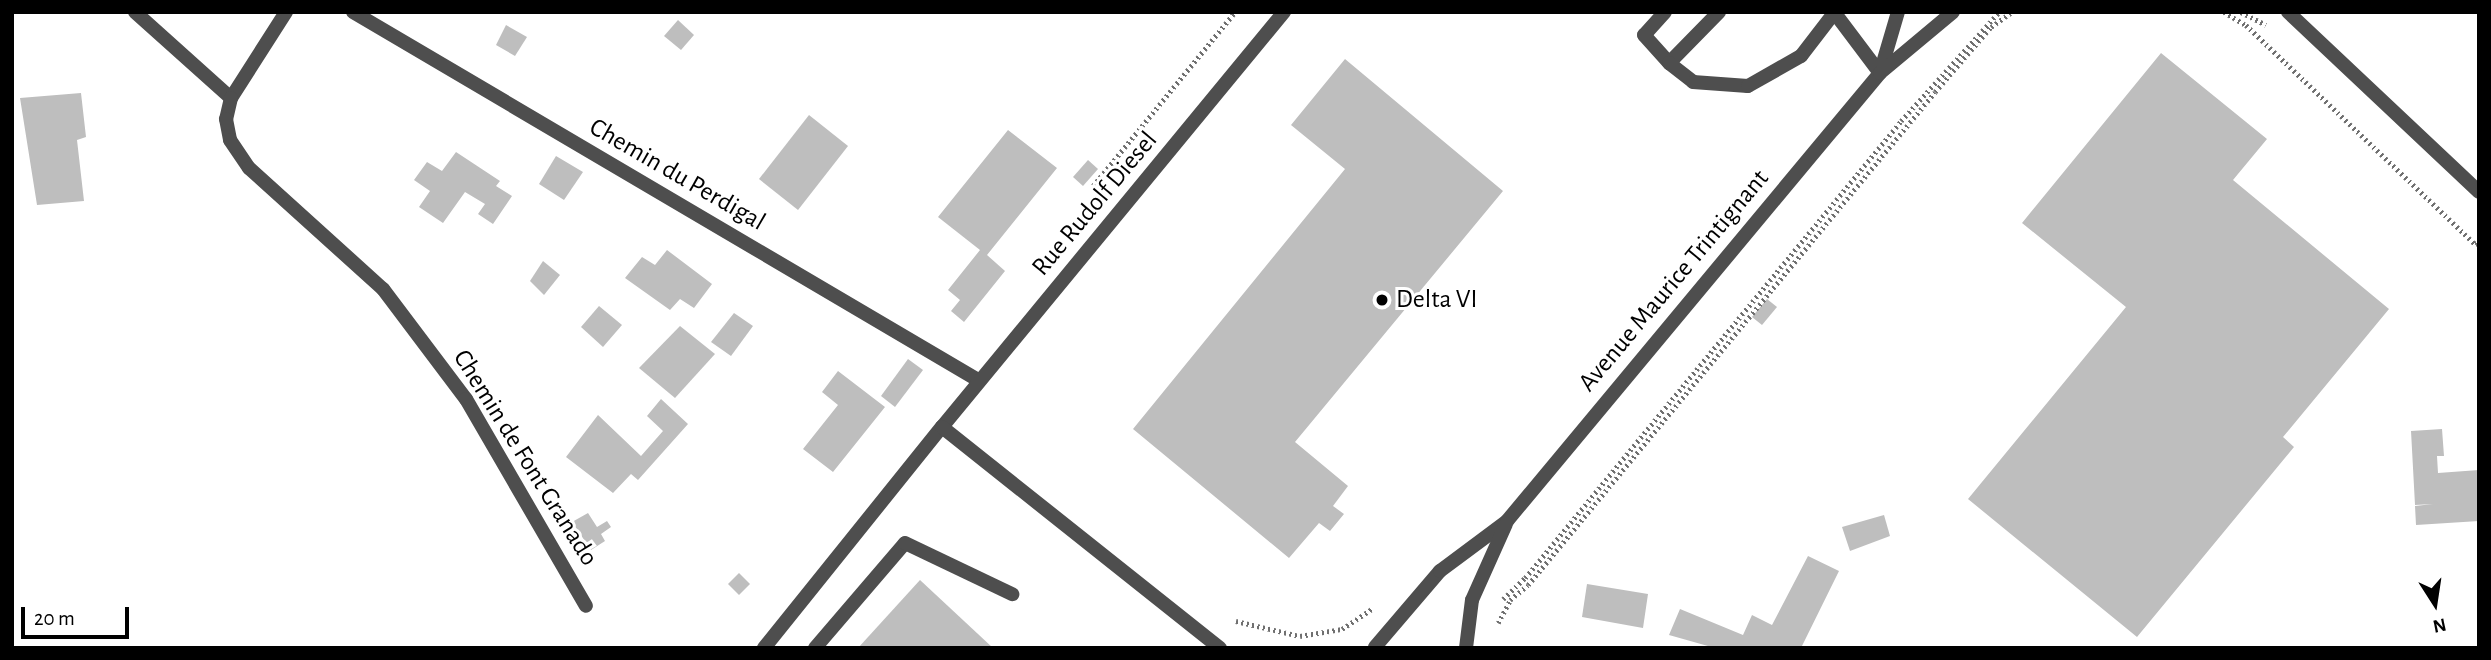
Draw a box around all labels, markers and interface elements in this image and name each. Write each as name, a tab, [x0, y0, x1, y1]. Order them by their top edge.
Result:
street label: Chemin du Perdigal	[583, 112, 771, 238]
street label: Rue Rudolf Diesel	[1026, 126, 1164, 282]
street label: Avenue Maurice Trintignant	[1572, 164, 1776, 398]
place label: Delta VI	[1396, 284, 1477, 316]
marker: Delta VI	[1374, 292, 1390, 308]
street label: Chemin de Font Granado	[446, 344, 604, 572]
north arrow	[2400, 569, 2470, 639]
scale bar	[24, 594, 133, 638]
text: 20 m	[34, 608, 75, 629]
text: N	[2431, 614, 2448, 636]

